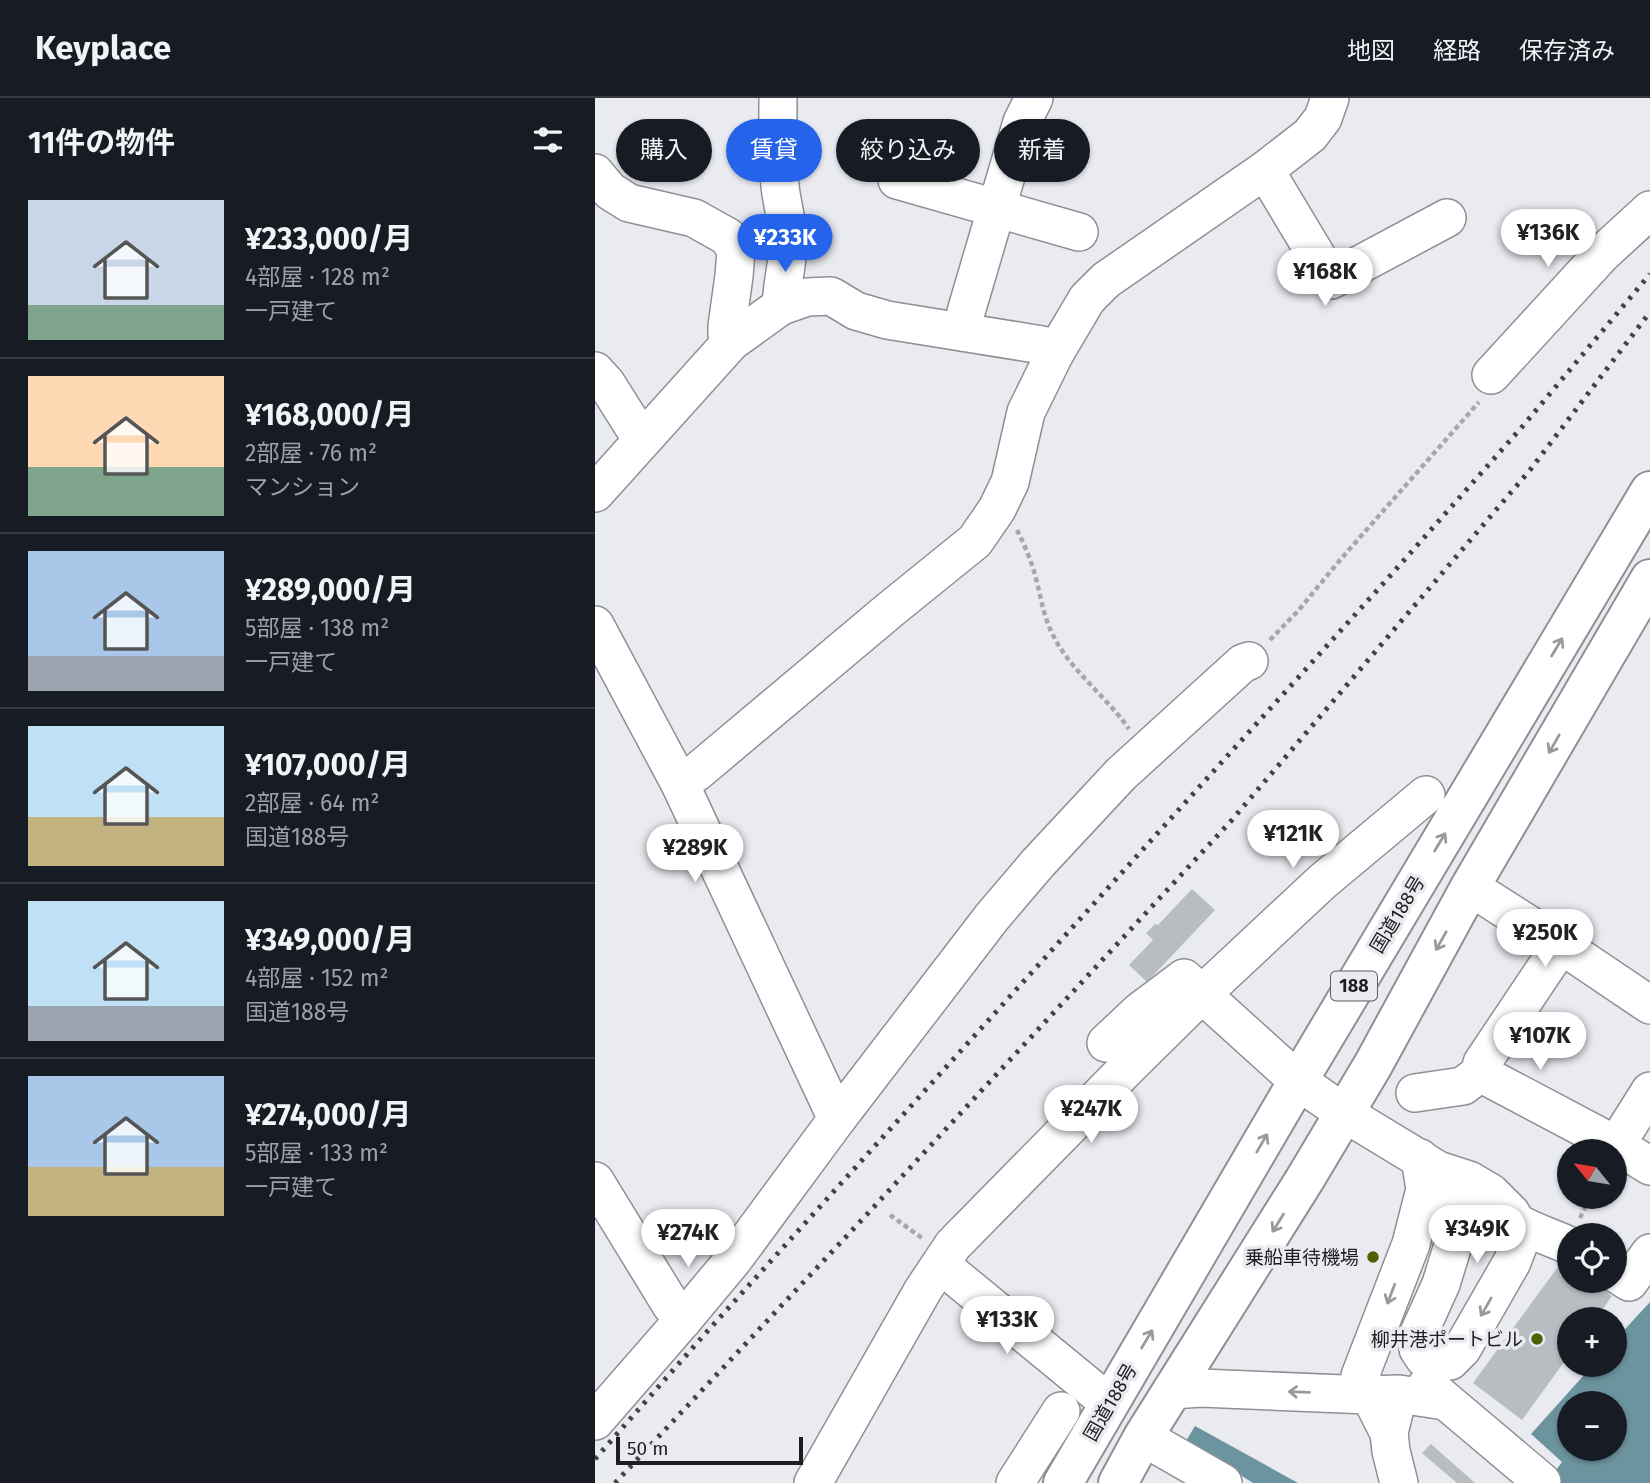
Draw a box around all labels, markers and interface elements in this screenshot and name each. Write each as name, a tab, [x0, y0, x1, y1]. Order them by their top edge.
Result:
text: Keyplace	[35, 28, 171, 68]
text: 地図	[1347, 37, 1395, 65]
text: 経路	[1433, 37, 1481, 65]
text: 保存済み	[1519, 37, 1615, 65]
chip: 購入	[616, 119, 712, 182]
chip: 賃貸	[726, 119, 822, 182]
chip: 絞り込み	[836, 119, 980, 182]
chip: 新着	[994, 119, 1090, 182]
icon: filters	[529, 121, 567, 159]
text: 11件の物件	[28, 125, 175, 161]
pin: ¥136K	[1499, 209, 1597, 269]
pin: ¥233K	[736, 214, 834, 274]
text: ¥136K	[1517, 218, 1579, 246]
text: ¥233,000/月	[245, 221, 413, 257]
text: ¥233K	[754, 223, 816, 251]
icon: home	[84, 228, 168, 312]
pin: ¥168K	[1276, 248, 1374, 308]
text: ¥168K	[1293, 257, 1357, 285]
text: 4部屋 · 128 m²	[245, 263, 390, 291]
text: 一戸建て	[245, 297, 337, 325]
text: ¥168,000/月	[245, 397, 414, 433]
icon: home	[84, 404, 168, 488]
text: 2部屋 · 76 m²	[245, 439, 377, 467]
text: マンション	[245, 473, 360, 501]
text: ¥289,000/月	[245, 572, 416, 608]
icon: home	[84, 579, 168, 663]
text: 5部屋 · 138 m²	[245, 614, 389, 642]
one-way arrow	[1550, 637, 1564, 657]
text: 一戸建て	[245, 648, 337, 676]
one-way arrow	[1546, 733, 1560, 753]
text: ¥107,000/月	[245, 747, 411, 783]
icon: home	[84, 754, 168, 838]
text: 2部屋 · 64 m²	[245, 789, 379, 817]
pin: ¥121K	[1244, 810, 1342, 870]
text: ¥121K	[1263, 819, 1323, 847]
text: 国道188号	[245, 823, 349, 851]
pin: ¥289K	[646, 824, 744, 884]
text: ¥289K	[662, 833, 728, 861]
one-way arrow	[1433, 833, 1447, 853]
street label: 国道188号	[1365, 871, 1429, 957]
pin: ¥250K	[1496, 910, 1594, 969]
text: ¥250K	[1513, 918, 1577, 946]
text: ¥349,000/月	[245, 922, 415, 958]
icon: home	[84, 929, 168, 1013]
one-way arrow	[1433, 931, 1447, 951]
text: 4部屋 · 152 m²	[245, 964, 388, 992]
road number: 188	[1331, 972, 1377, 1001]
text: 国道188号	[245, 998, 349, 1026]
pin: ¥107K	[1491, 1012, 1589, 1072]
text: ¥107K	[1509, 1021, 1571, 1049]
pin: ¥247K	[1042, 1086, 1140, 1145]
text: ¥247K	[1060, 1094, 1122, 1122]
text: ¥274,000/月	[245, 1097, 412, 1133]
icon: home	[84, 1104, 168, 1188]
one-way arrow	[1255, 1134, 1269, 1154]
text: 5部屋 · 133 m²	[245, 1139, 388, 1167]
north arrow	[1557, 1139, 1627, 1209]
map controls	[1557, 1139, 1627, 1461]
text: 一戸建て	[245, 1173, 337, 1201]
pin: ¥349K	[1428, 1206, 1526, 1265]
pin: ¥274K	[639, 1210, 737, 1269]
one-way arrow	[1270, 1213, 1285, 1232]
text: ¥349K	[1445, 1214, 1509, 1242]
text: ¥274K	[657, 1218, 719, 1246]
button: locate	[1557, 1223, 1627, 1293]
place label: 乗船車待機場	[1245, 1246, 1359, 1269]
marker: 乗船車待機場	[1365, 1249, 1381, 1265]
one-way arrow	[1384, 1283, 1397, 1304]
pin: ¥133K	[958, 1296, 1056, 1356]
one-way arrow	[1479, 1296, 1493, 1316]
text: ¥133K	[976, 1305, 1038, 1333]
button: +	[1557, 1307, 1627, 1377]
place label: 柳井港ポートビル	[1371, 1328, 1523, 1351]
one-way arrow	[1140, 1330, 1154, 1350]
marker: 柳井港ポートビル	[1529, 1331, 1545, 1347]
street label: 国道188号	[1079, 1359, 1142, 1445]
one-way arrow	[1288, 1385, 1311, 1398]
button: −	[1557, 1391, 1627, 1461]
scale bar	[616, 1434, 803, 1466]
text: 50 m	[627, 1437, 668, 1460]

